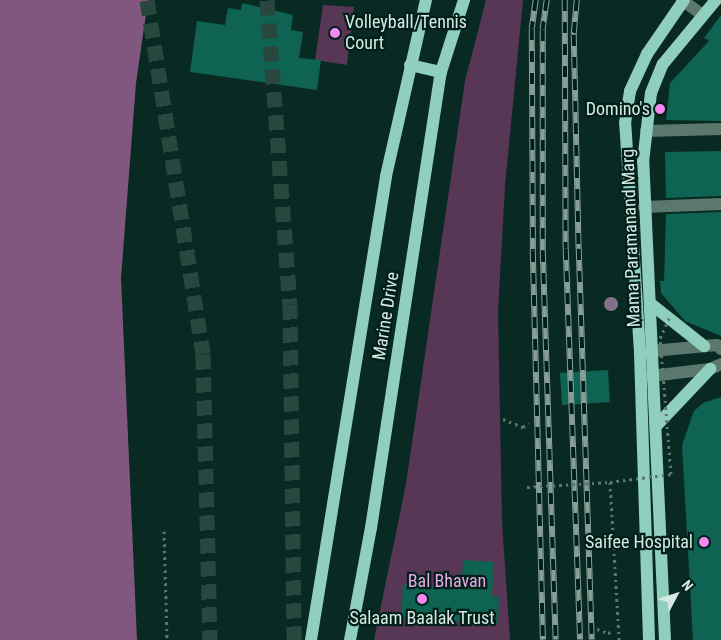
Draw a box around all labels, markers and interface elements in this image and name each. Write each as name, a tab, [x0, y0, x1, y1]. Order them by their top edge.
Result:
place label: Volleyball/Tennis Court	[345, 12, 467, 54]
marker: Volleyball/Tennis Court	[329, 27, 341, 39]
place label: Domino's	[586, 98, 650, 120]
marker: Domino's	[654, 103, 666, 115]
street label: Mama Paramanand Marg	[617, 148, 645, 328]
street label: Marine Drive	[368, 270, 404, 362]
place label: Saifee Hospital	[585, 531, 693, 553]
marker: Saifee Hospital	[697, 535, 711, 549]
park label: Bal Bhavan	[408, 570, 486, 592]
north arrow	[651, 570, 701, 620]
text: N	[679, 577, 696, 594]
marker: Salaam Baalak Trust	[416, 593, 428, 605]
place label: Salaam Baalak Trust	[349, 607, 495, 629]

